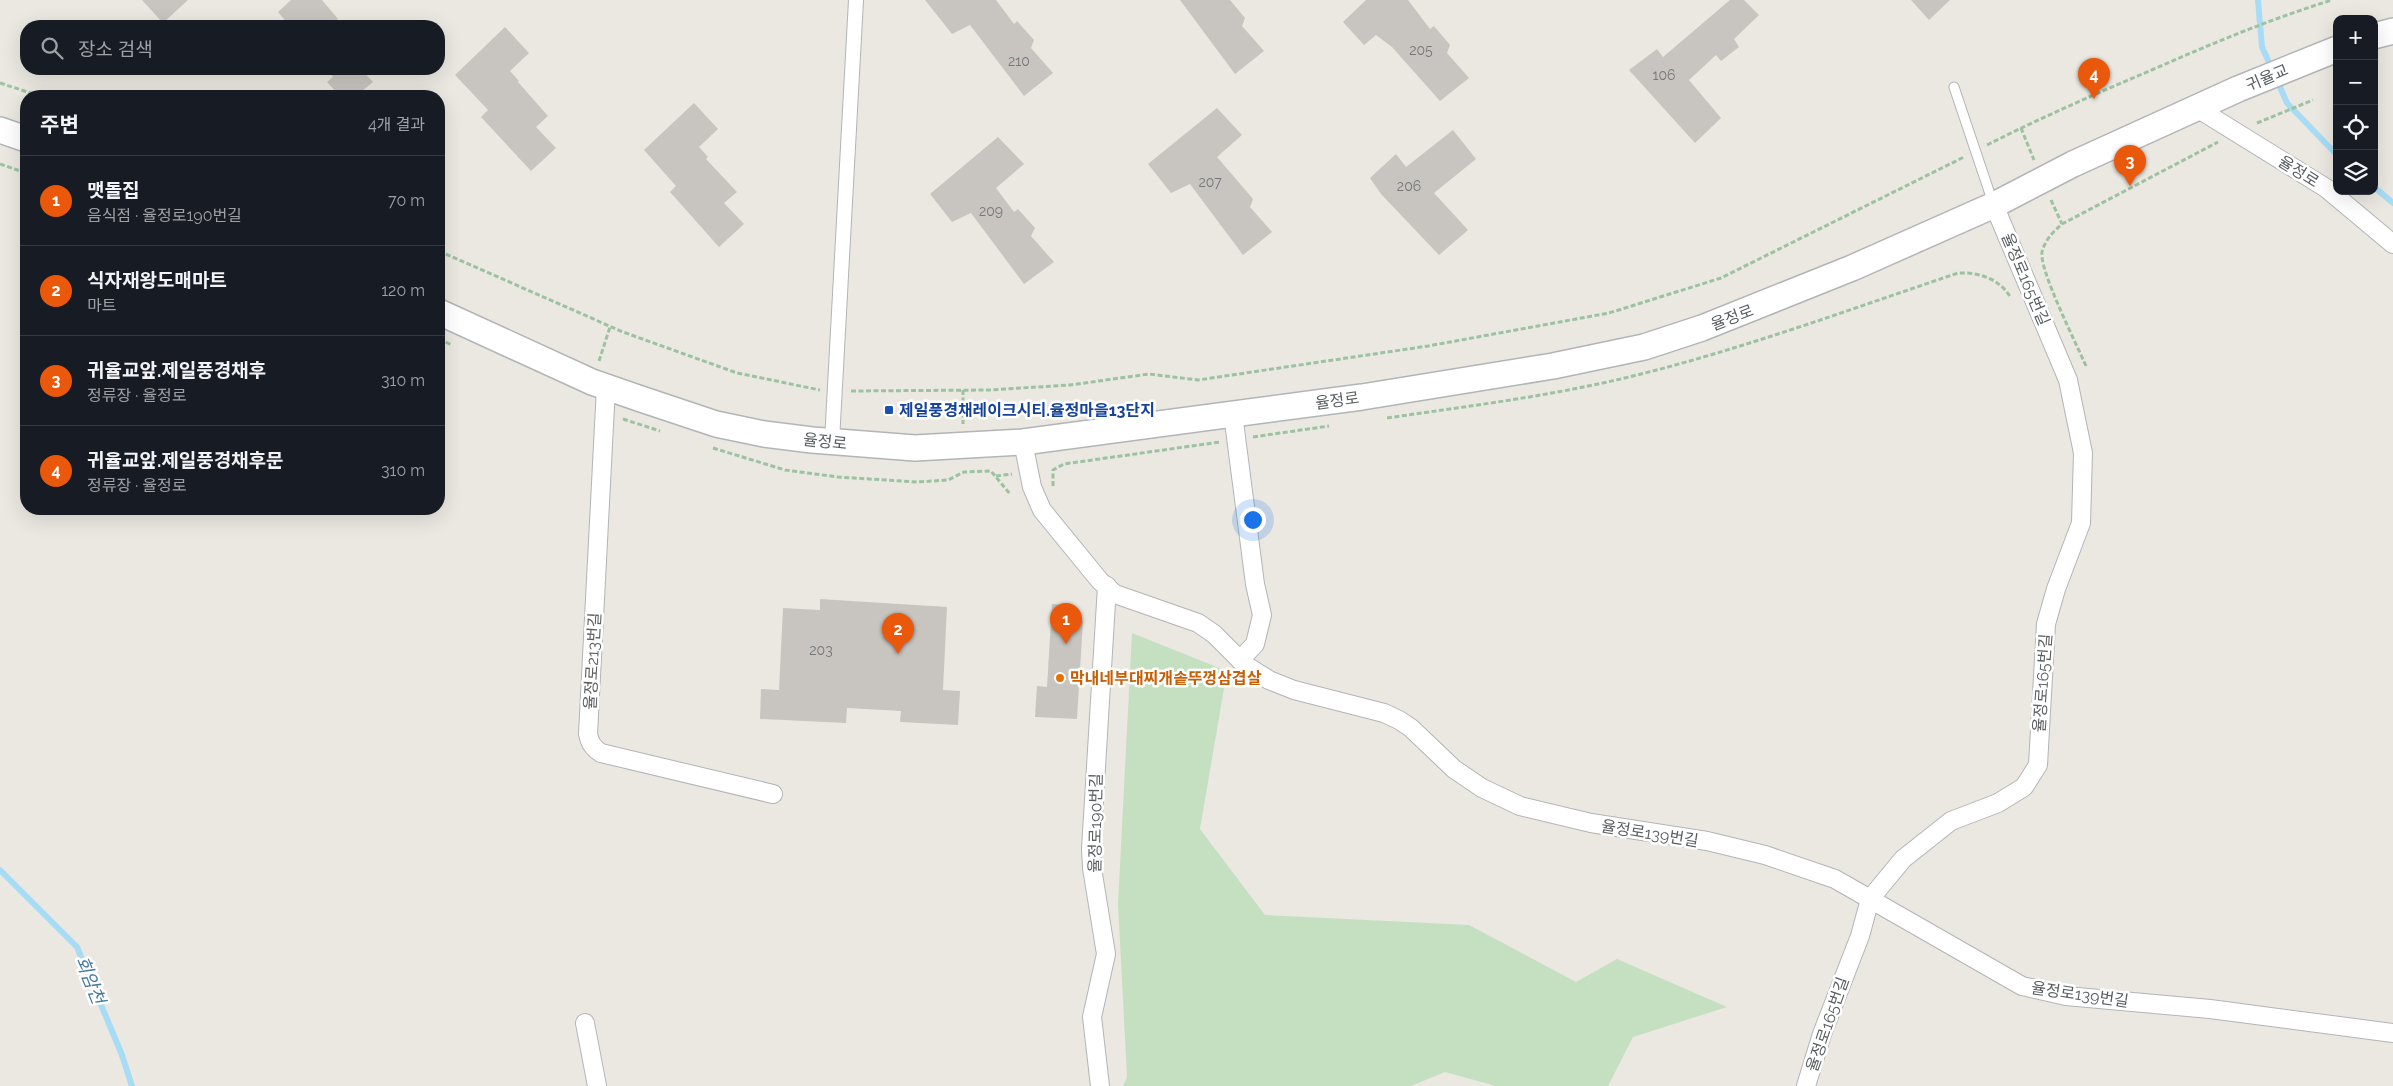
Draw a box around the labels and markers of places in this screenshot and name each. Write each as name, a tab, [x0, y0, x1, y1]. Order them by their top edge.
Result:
pin: 4	[2078, 58, 2110, 99]
pin: 3	[2114, 145, 2146, 186]
place label: 제일풍경채레이크시티.율정마을13단지	[899, 401, 1155, 420]
marker: 제일풍경채레이크시티.율정마을13단지	[883, 404, 895, 416]
pin: 1	[1050, 603, 1082, 644]
pin: 2	[882, 613, 914, 654]
place label: 막내네부대찌개솥뚜껑삼겹살	[1070, 669, 1262, 688]
marker: 막내네부대찌개솥뚜껑삼겹살	[1054, 672, 1066, 684]

